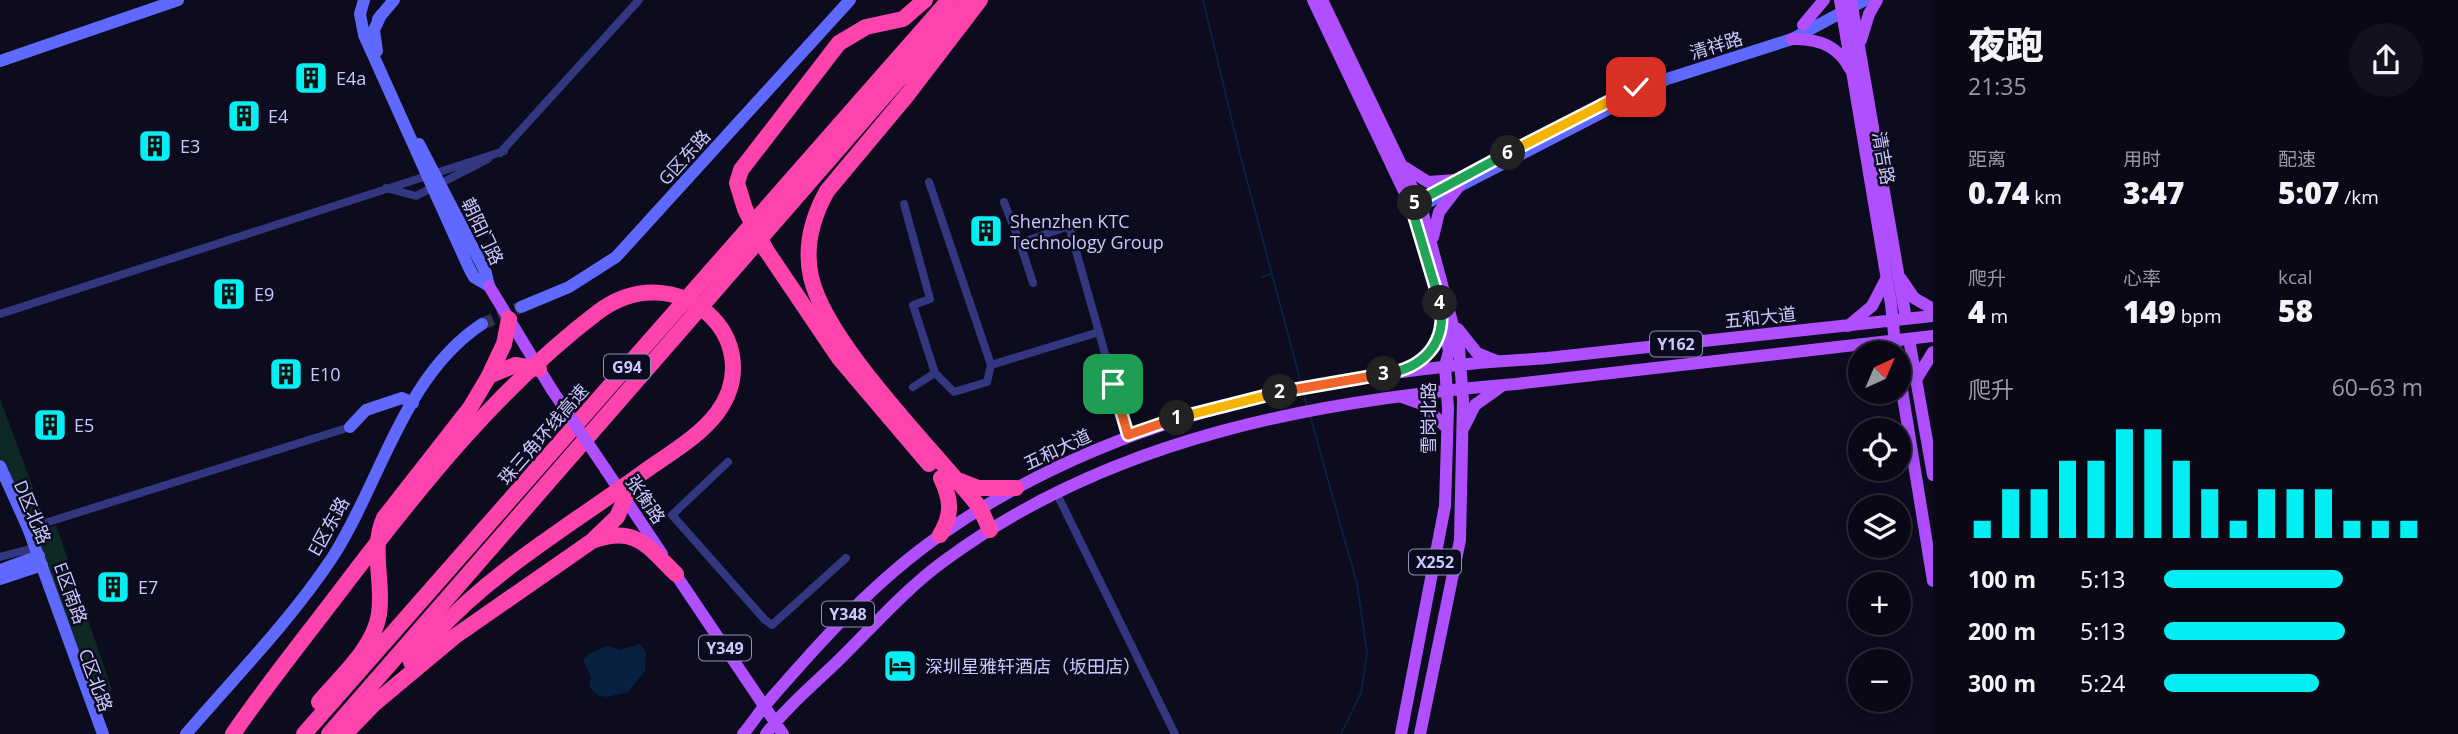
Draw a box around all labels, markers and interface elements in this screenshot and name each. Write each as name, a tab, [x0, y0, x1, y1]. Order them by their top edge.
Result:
text: 夜跑	[1968, 18, 2044, 70]
button: share	[2349, 23, 2423, 97]
street label: 清祥路	[1687, 26, 1745, 64]
pin	[1606, 57, 1666, 117]
building icon: E4a	[292, 59, 330, 97]
place label: E4a	[336, 66, 366, 90]
icon: check	[1617, 68, 1655, 106]
text: 21:35	[1968, 70, 2027, 102]
building icon: E4	[225, 97, 263, 135]
place label: E4	[268, 104, 288, 128]
street label: G区东路	[653, 124, 715, 190]
building icon: E3	[136, 127, 174, 165]
street label: 清吉路	[1867, 129, 1901, 187]
place label: E3	[180, 134, 200, 158]
pin: 6	[1490, 136, 1526, 170]
text: 6	[1502, 139, 1513, 165]
text: 距离	[1968, 146, 2006, 172]
text: 用时	[2123, 146, 2161, 172]
text: 配速	[2278, 146, 2316, 172]
text: 0.74	[1968, 172, 2029, 213]
text: 3:47	[2123, 172, 2184, 213]
text: 5:07	[2278, 172, 2339, 213]
text: km	[2029, 184, 2062, 210]
text: /km	[2339, 184, 2379, 210]
pin: 5	[1398, 186, 1432, 220]
text: 5	[1409, 189, 1420, 215]
street label: 朝阳门路	[456, 193, 510, 269]
place label: Shenzhen KTC Technology Group	[1010, 209, 1164, 254]
building icon: Shenzhen KTC Technology Group	[967, 212, 1005, 250]
text: kcal	[2278, 264, 2312, 290]
text: 爬升	[1968, 265, 2006, 291]
text: 心率	[2123, 265, 2161, 291]
building icon: E9	[210, 275, 248, 313]
place label: E9	[254, 282, 274, 306]
pin: 4	[1422, 286, 1458, 320]
text: 4	[1434, 289, 1445, 315]
text: 58	[2278, 290, 2313, 331]
text: 4	[1968, 291, 1986, 332]
text: 149	[2123, 291, 2176, 332]
street label: 五和大道	[1723, 301, 1797, 333]
text: m	[1986, 303, 2008, 329]
text: bpm	[2176, 303, 2222, 329]
road number: Y162	[1650, 332, 1702, 356]
north arrow	[1848, 341, 1911, 404]
map controls	[1848, 341, 1911, 712]
road number: G94	[604, 354, 650, 380]
pin	[1083, 354, 1143, 414]
building icon: E10	[267, 355, 305, 393]
pin: 3	[1366, 356, 1402, 392]
text: 3	[1378, 360, 1389, 386]
place label: E10	[310, 362, 341, 386]
icon: arrive	[1094, 365, 1132, 403]
text: 60–63 m	[2332, 371, 2423, 403]
text: 爬升	[1968, 373, 2014, 405]
pin: 2	[1262, 374, 1298, 410]
text: 2	[1274, 378, 1285, 404]
street label: 珠三角环线高速	[493, 379, 593, 489]
street label: 雪岗北路	[1416, 382, 1440, 454]
pin: 1	[1160, 400, 1194, 436]
text: 1	[1171, 404, 1182, 430]
building icon: E5	[31, 406, 69, 444]
place label: E5	[74, 413, 94, 437]
button: locate	[1848, 418, 1911, 481]
street label: 五和大道	[1019, 423, 1095, 475]
street label: 张衡路	[621, 470, 671, 528]
street label: D区北路	[9, 476, 57, 548]
street label: E区东路	[302, 492, 354, 560]
button: layers	[1848, 495, 1911, 558]
road number: X252	[1409, 550, 1461, 575]
street label: E区南路	[49, 559, 93, 627]
text: 100 m	[1968, 563, 2036, 595]
text: 5:13	[2080, 563, 2126, 595]
building icon: E7	[94, 568, 132, 606]
button: +	[1848, 572, 1911, 635]
place label: E7	[138, 575, 158, 599]
road number: Y348	[822, 601, 874, 626]
text: 200 m	[1968, 615, 2036, 647]
text: 5:13	[2080, 615, 2126, 647]
road number: Y349	[699, 636, 751, 660]
street label: C区北路	[74, 645, 118, 715]
hotel icon: 深圳星雅轩酒店（坂田店）	[881, 647, 919, 685]
button: −	[1848, 649, 1911, 712]
place label: 深圳星雅轩酒店（坂田店）	[925, 654, 1141, 678]
text: 300 m	[1968, 667, 2036, 699]
text: 5:24	[2080, 667, 2126, 699]

